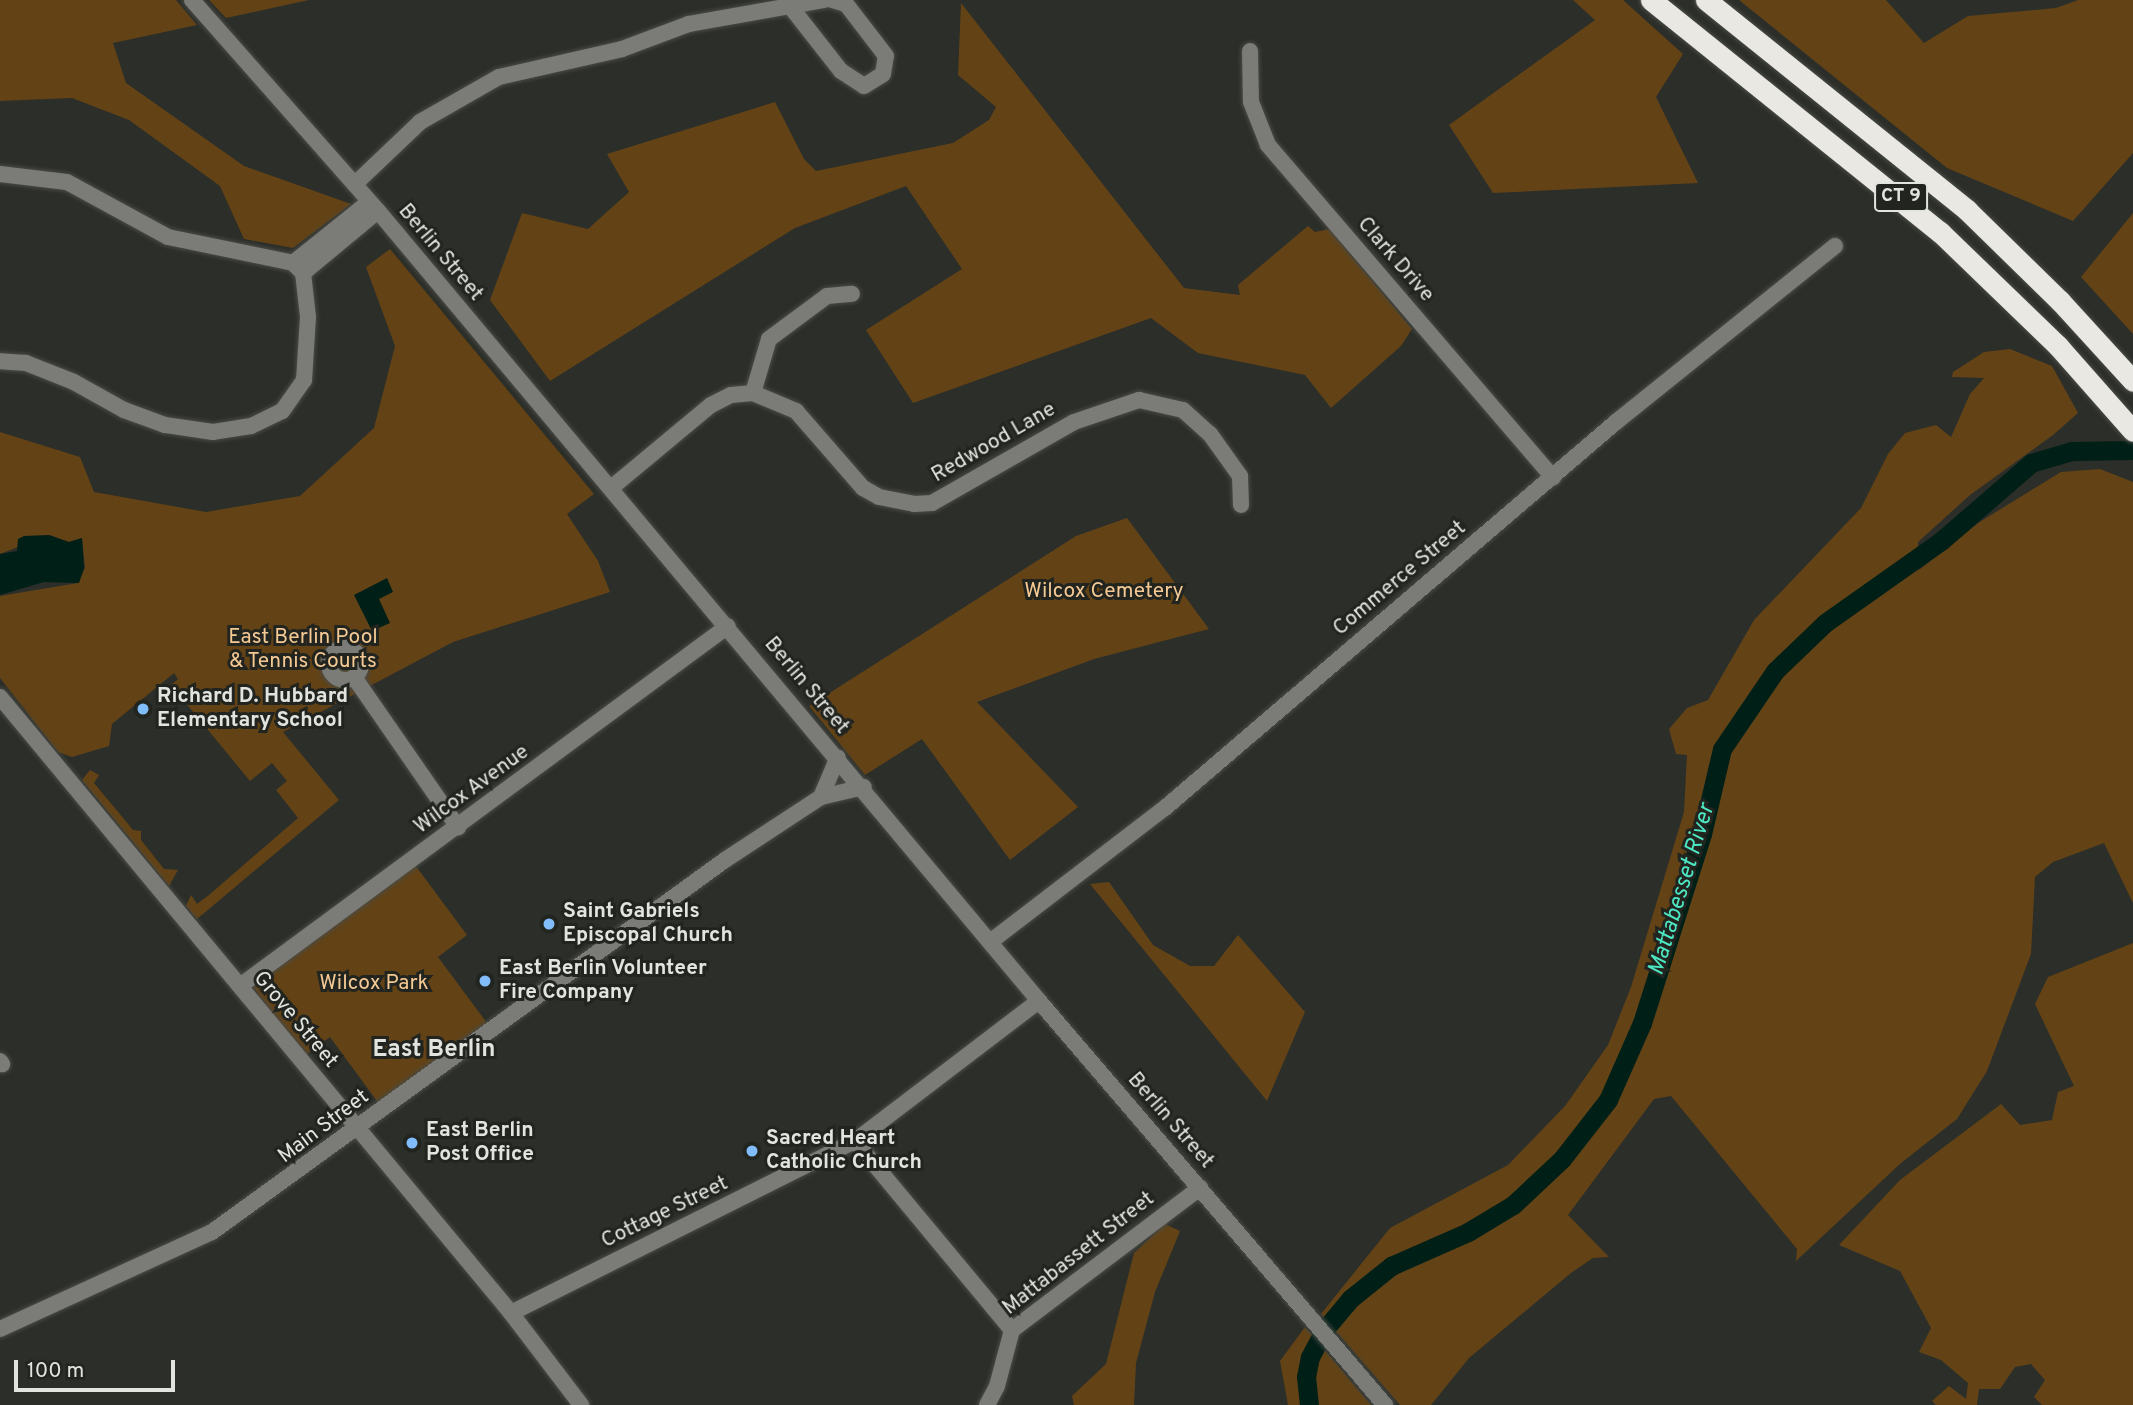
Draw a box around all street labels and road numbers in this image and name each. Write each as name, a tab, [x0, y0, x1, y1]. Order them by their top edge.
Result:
road number: CT 9	[1873, 182, 1929, 212]
street label: Berlin Street	[392, 199, 488, 307]
street label: Clark Drive	[1351, 212, 1439, 308]
street label: Redwood Lane	[927, 397, 1061, 489]
street label: Commerce Street	[1329, 516, 1471, 642]
street label: Berlin Street	[758, 632, 854, 740]
street label: Wilcox Avenue	[409, 740, 535, 840]
street label: Grove Street	[247, 967, 343, 1073]
street label: Berlin Street	[1121, 1068, 1219, 1174]
street label: Main Street	[274, 1085, 374, 1169]
street label: Cottage Street	[598, 1171, 732, 1255]
street label: Mattabassett Street	[998, 1187, 1160, 1321]

